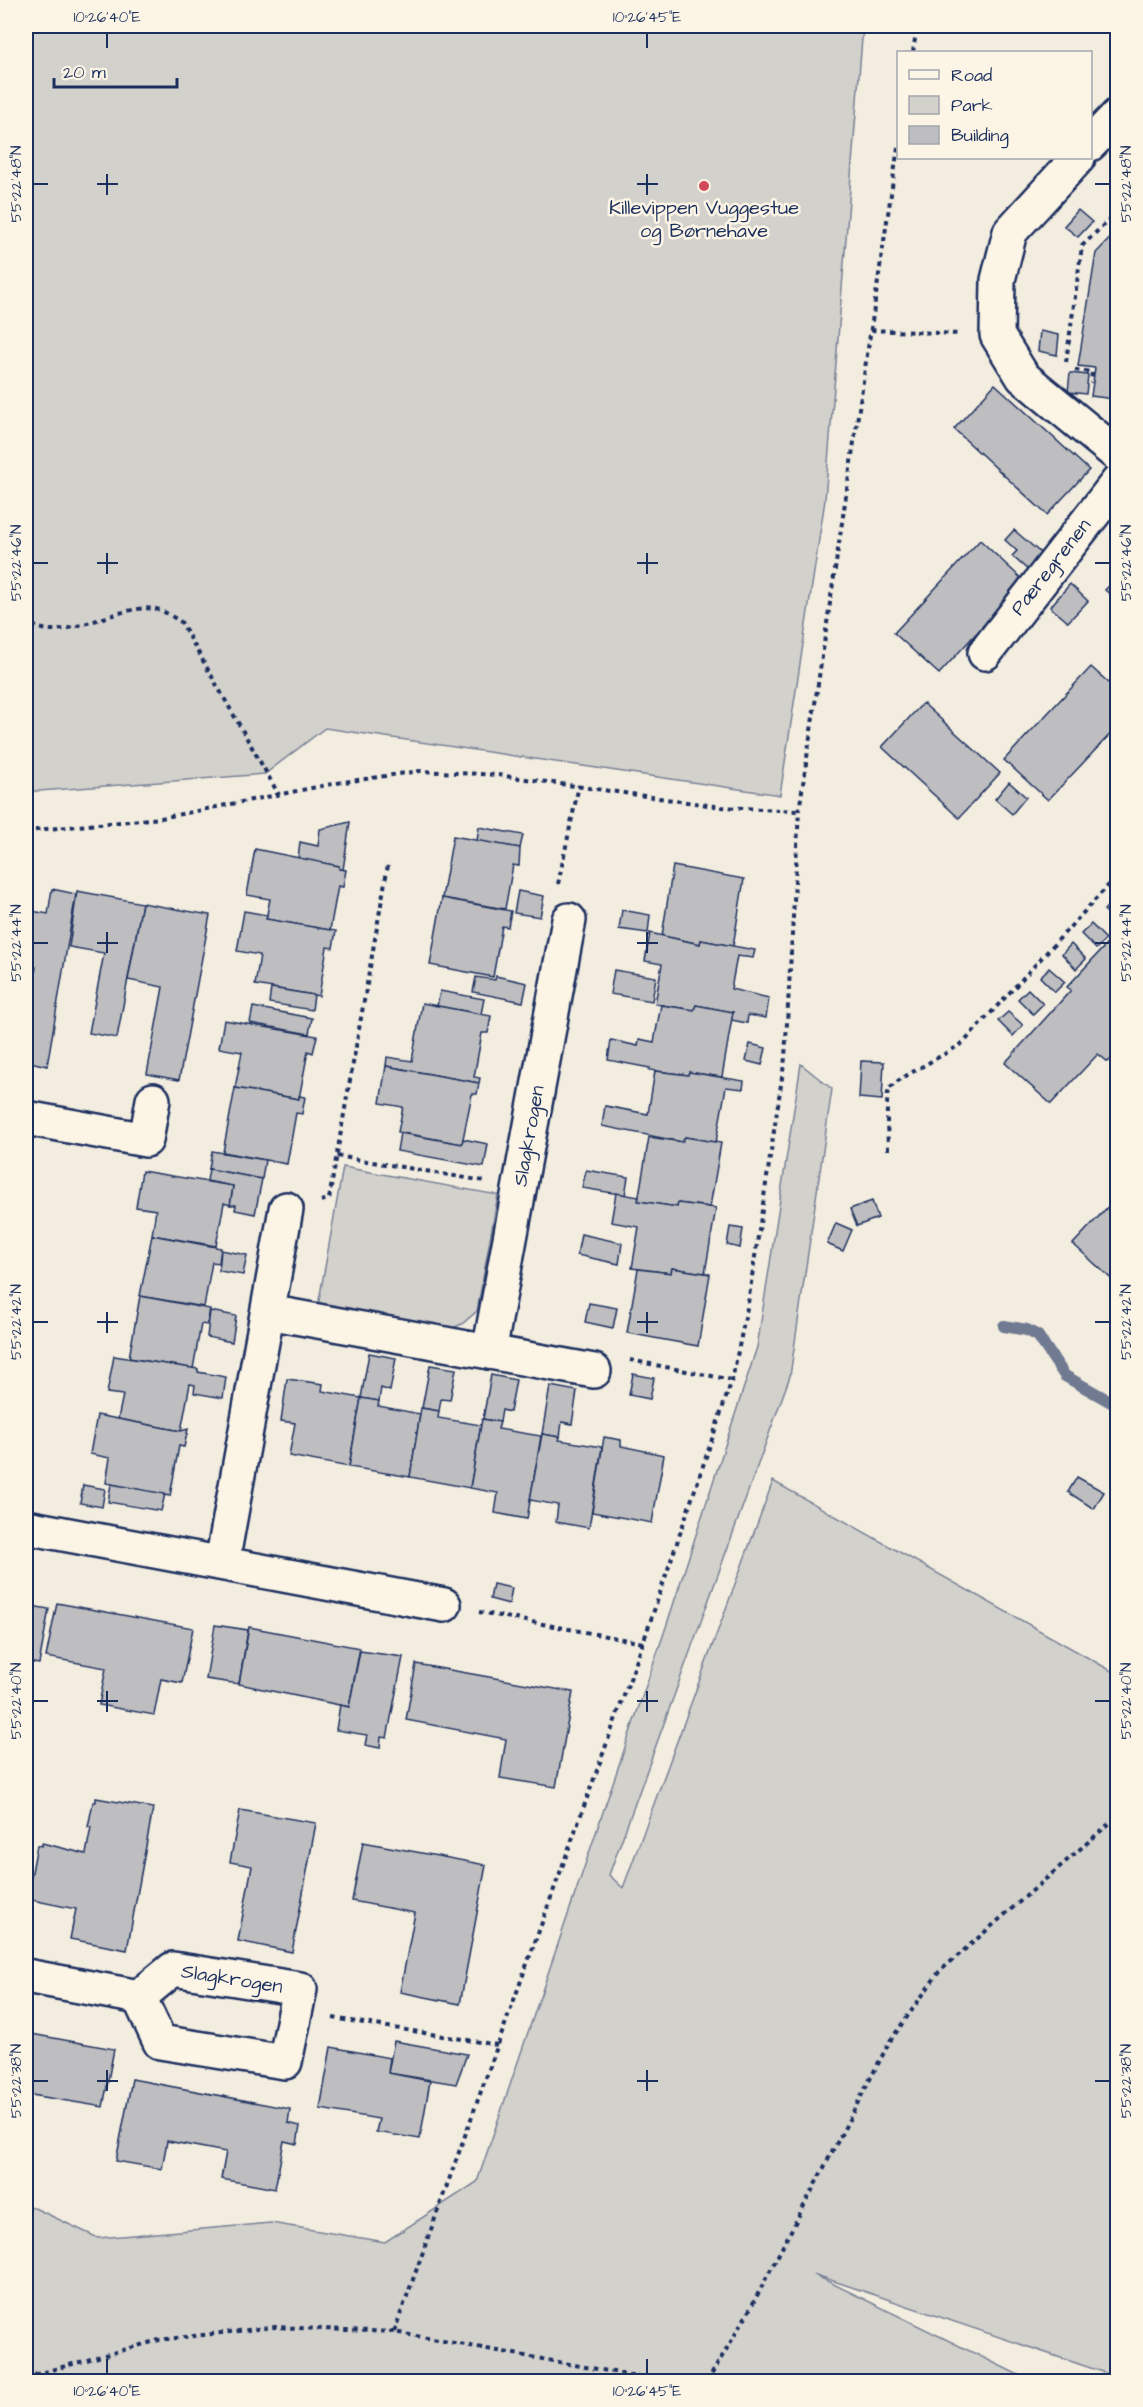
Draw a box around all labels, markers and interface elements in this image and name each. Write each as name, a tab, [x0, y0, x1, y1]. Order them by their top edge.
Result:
text: 10°26'40"E	[73, 7, 141, 28]
text: 10°26'45"E	[613, 7, 681, 28]
scale bar	[54, 51, 177, 89]
legend	[897, 51, 1092, 159]
text: 20 m	[63, 60, 106, 85]
text: Road	[951, 63, 992, 88]
text: Park	[951, 93, 993, 118]
text: Building	[951, 123, 1009, 149]
text: 55°22'48"N	[6, 145, 27, 223]
text: 55°22'48"N	[1116, 145, 1137, 223]
marker: Killevippen Vuggestue og Børnehave	[697, 179, 711, 193]
place label: Killevippen Vuggestue og Børnehave	[609, 194, 799, 246]
street label: Pæregrenen	[1004, 513, 1099, 622]
text: 55°22'46"N	[6, 525, 27, 601]
text: 55°22'46"N	[1116, 525, 1137, 601]
text: 55°22'44"N	[6, 904, 27, 982]
text: 55°22'44"N	[1116, 904, 1137, 982]
street label: Slagkrogen	[506, 1083, 553, 1189]
text: 55°22'42"N	[6, 1284, 27, 1360]
text: 55°22'42"N	[1116, 1284, 1137, 1360]
text: 55°22'40"N	[6, 1663, 27, 1739]
text: 55°22'40"N	[1116, 1663, 1137, 1739]
street label: Slagkrogen	[179, 1957, 285, 2002]
text: 55°22'38"N	[6, 2044, 27, 2118]
text: 55°22'38"N	[1116, 2044, 1137, 2118]
text: 10°26'40"E	[73, 2381, 141, 2402]
text: 10°26'45"E	[613, 2381, 681, 2402]

